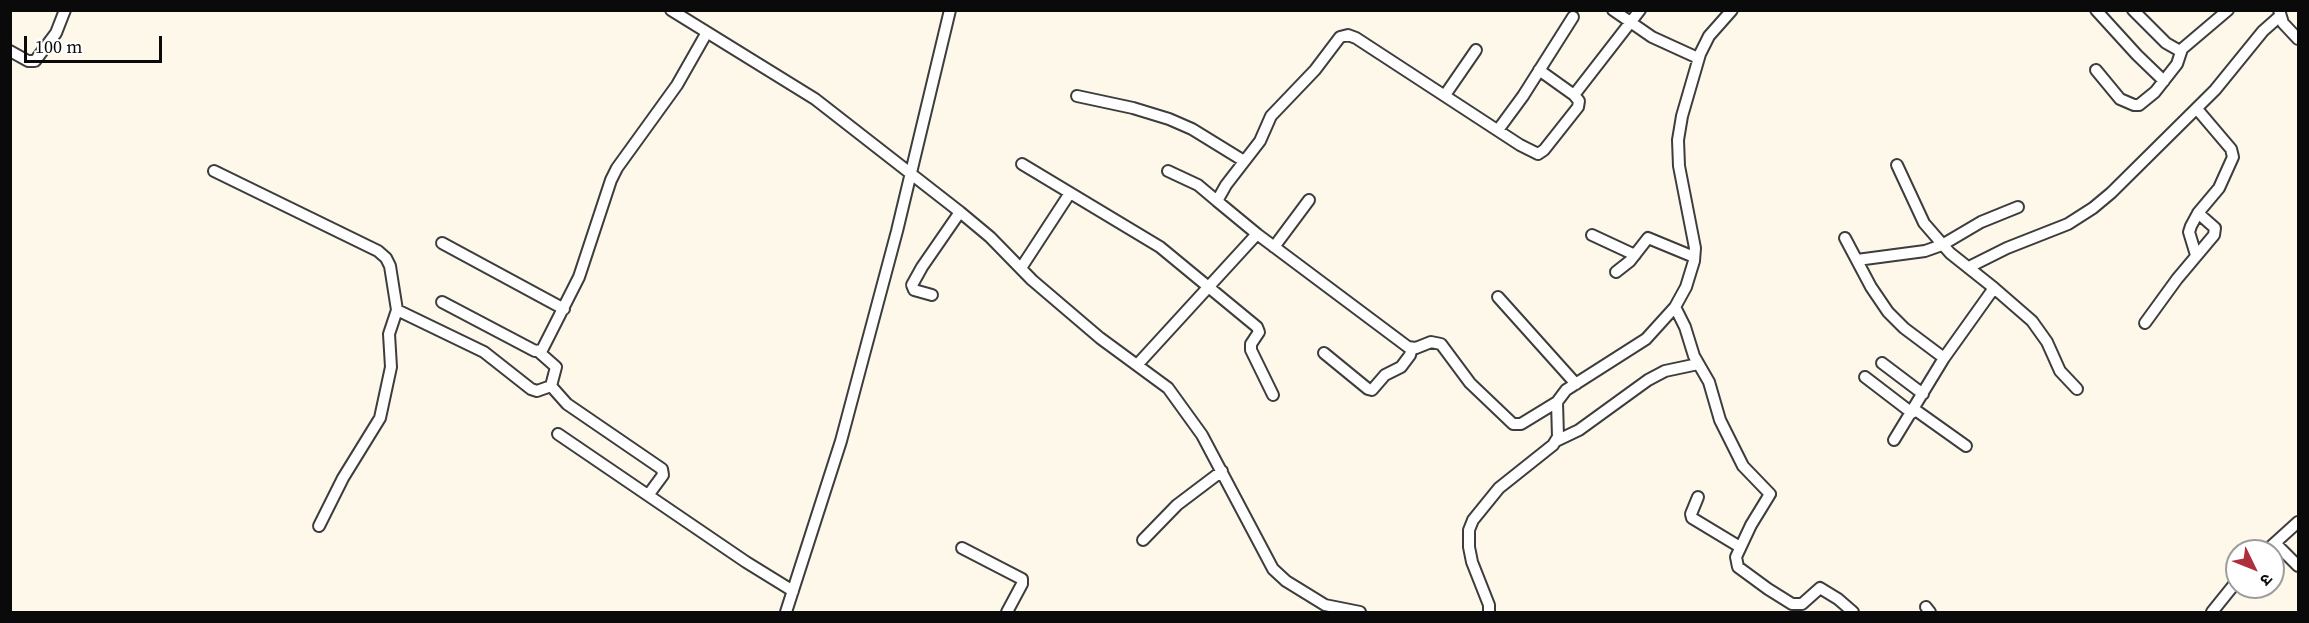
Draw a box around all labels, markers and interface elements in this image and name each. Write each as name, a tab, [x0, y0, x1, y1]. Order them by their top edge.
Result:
scale bar	[27, 24, 165, 62]
text: 100 m	[35, 34, 82, 59]
north arrow	[2225, 539, 2285, 599]
text: उ	[2255, 569, 2278, 591]

